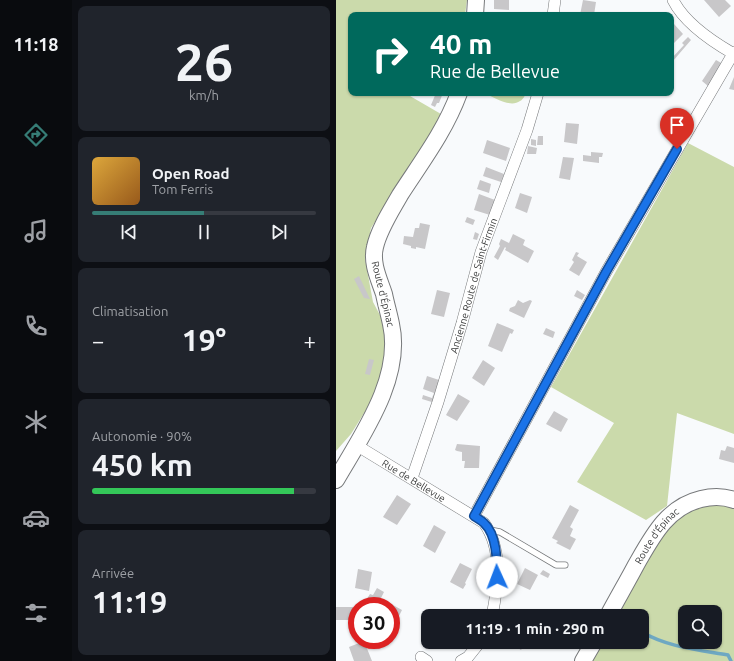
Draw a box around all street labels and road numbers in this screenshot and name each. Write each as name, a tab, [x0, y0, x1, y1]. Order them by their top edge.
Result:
street label: Ancienne Route de Saint-Firmin	[448, 216, 499, 355]
street label: Route d'Épinac	[370, 260, 398, 328]
street label: Rue de Bellevue	[380, 457, 448, 504]
street label: Route d'Épinac	[632, 505, 681, 566]

